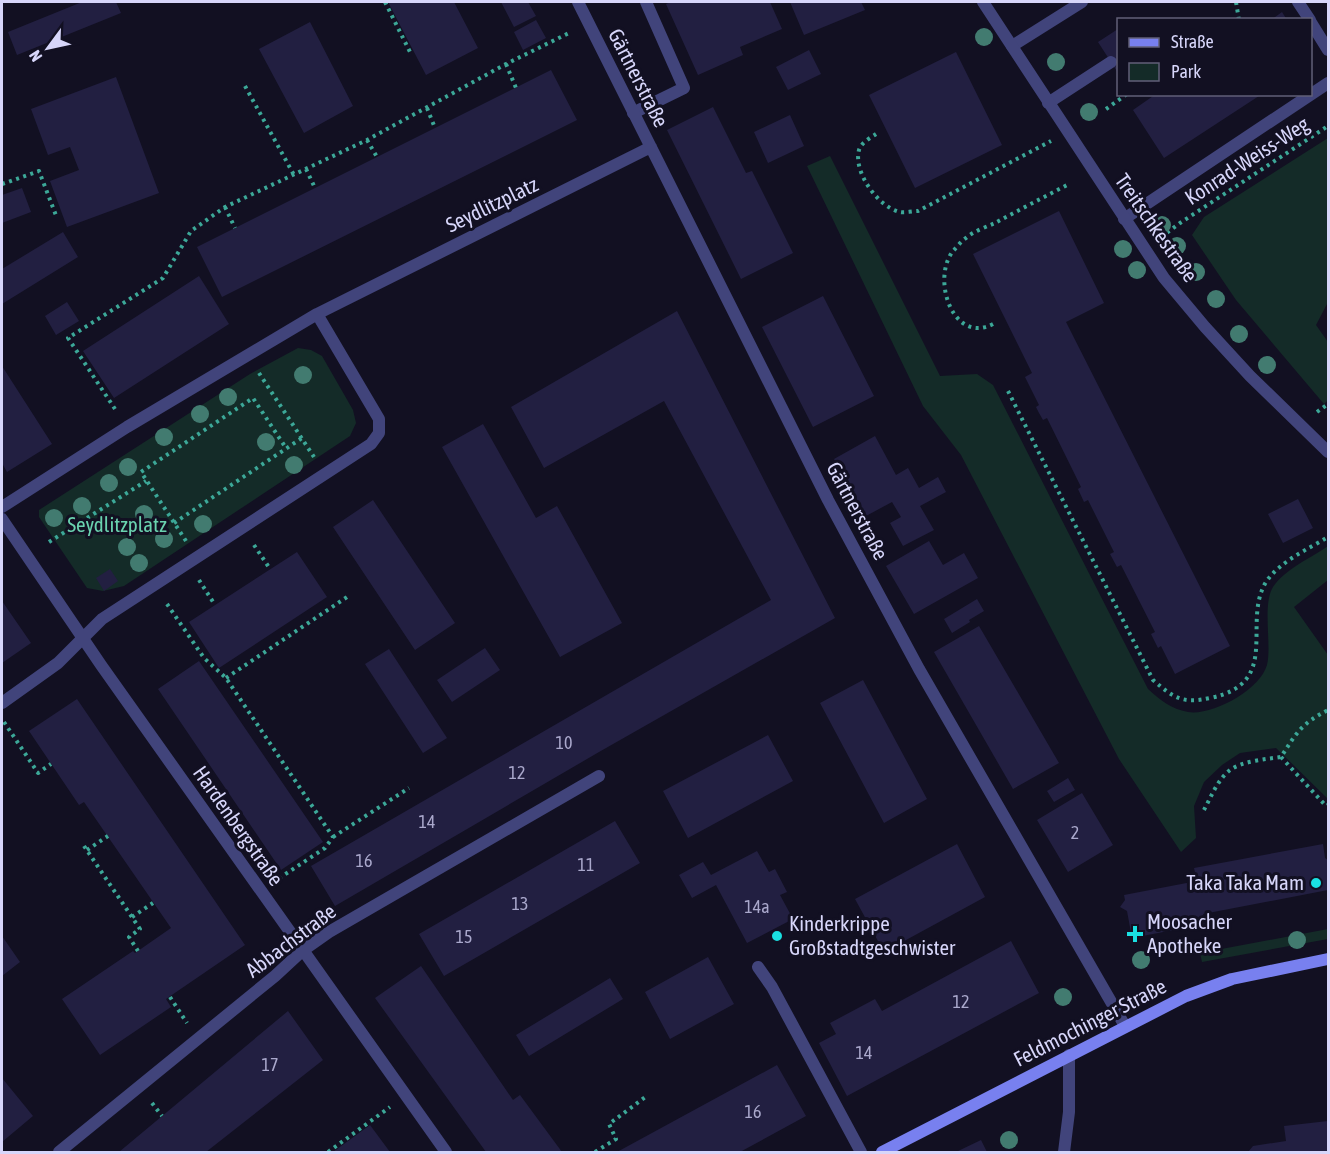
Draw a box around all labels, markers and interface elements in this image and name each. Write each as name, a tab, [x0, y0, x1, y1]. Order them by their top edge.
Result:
north arrow	[18, 18, 78, 78]
legend	[1117, 18, 1312, 96]
street label: Gärtnerstraße	[604, 24, 674, 131]
text: Straße	[1171, 31, 1214, 52]
text: N	[25, 47, 46, 65]
text: Park	[1171, 61, 1201, 82]
street label: Konrad-Weiss-Weg	[1180, 111, 1313, 209]
street label: Treitschkestraße	[1111, 169, 1203, 286]
street label: Seydlitzplatz	[442, 171, 542, 237]
street label: Gärtnerstraße	[822, 458, 894, 564]
park label: Seydlitzplatz	[67, 512, 167, 536]
house number: 10	[556, 732, 572, 753]
street label: Hardenbergstraße	[189, 761, 289, 890]
house number: 12	[509, 762, 525, 783]
house number: 14	[419, 811, 435, 832]
house number: 2	[1071, 822, 1079, 843]
house number: 16	[356, 850, 372, 871]
house number: 11	[578, 854, 594, 875]
place label: Taka Taka Mam	[1186, 870, 1304, 894]
marker: Taka Taka Mam	[1309, 876, 1323, 890]
house number: 13	[512, 893, 528, 914]
house number: 14a	[744, 896, 770, 917]
street label: Abbachstraße	[241, 899, 340, 982]
place label: Moosacher Apotheke	[1147, 909, 1232, 957]
place label: Kinderkrippe Großstadtgeschwister	[789, 911, 956, 959]
house number: 15	[456, 926, 472, 947]
marker: Moosacher Apotheke	[1128, 927, 1142, 941]
marker: Kinderkrippe Großstadtgeschwister	[770, 929, 784, 943]
street label: Feldmochinger Straße	[1009, 973, 1170, 1071]
house number: 12	[953, 991, 969, 1012]
house number: 14	[856, 1042, 872, 1063]
house number: 17	[262, 1054, 278, 1075]
house number: 16	[745, 1101, 761, 1122]

